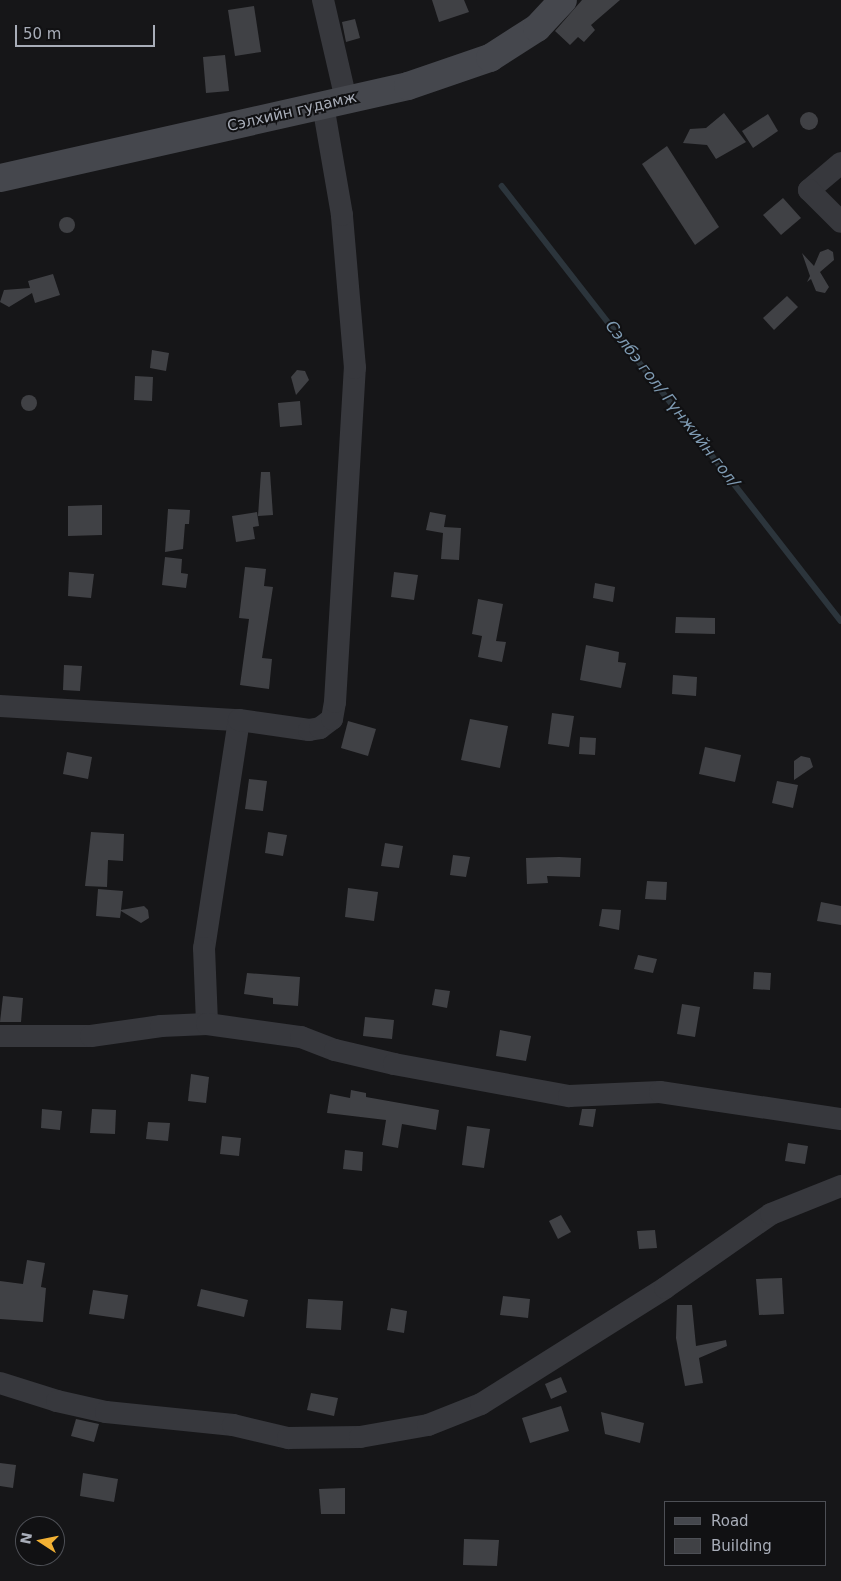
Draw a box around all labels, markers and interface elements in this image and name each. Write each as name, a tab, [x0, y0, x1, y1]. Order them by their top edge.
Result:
scale bar	[18, 15, 158, 47]
text: 50 m	[23, 25, 61, 43]
street label: Сэлхийн гудамж	[225, 88, 359, 136]
water label: Сэлбэ гол/ Гүнжийн гол/	[601, 317, 743, 491]
legend	[664, 1501, 826, 1566]
text: Road	[711, 1512, 749, 1530]
north arrow	[15, 1516, 65, 1566]
text: N	[17, 1531, 35, 1546]
text: Building	[711, 1537, 772, 1555]

